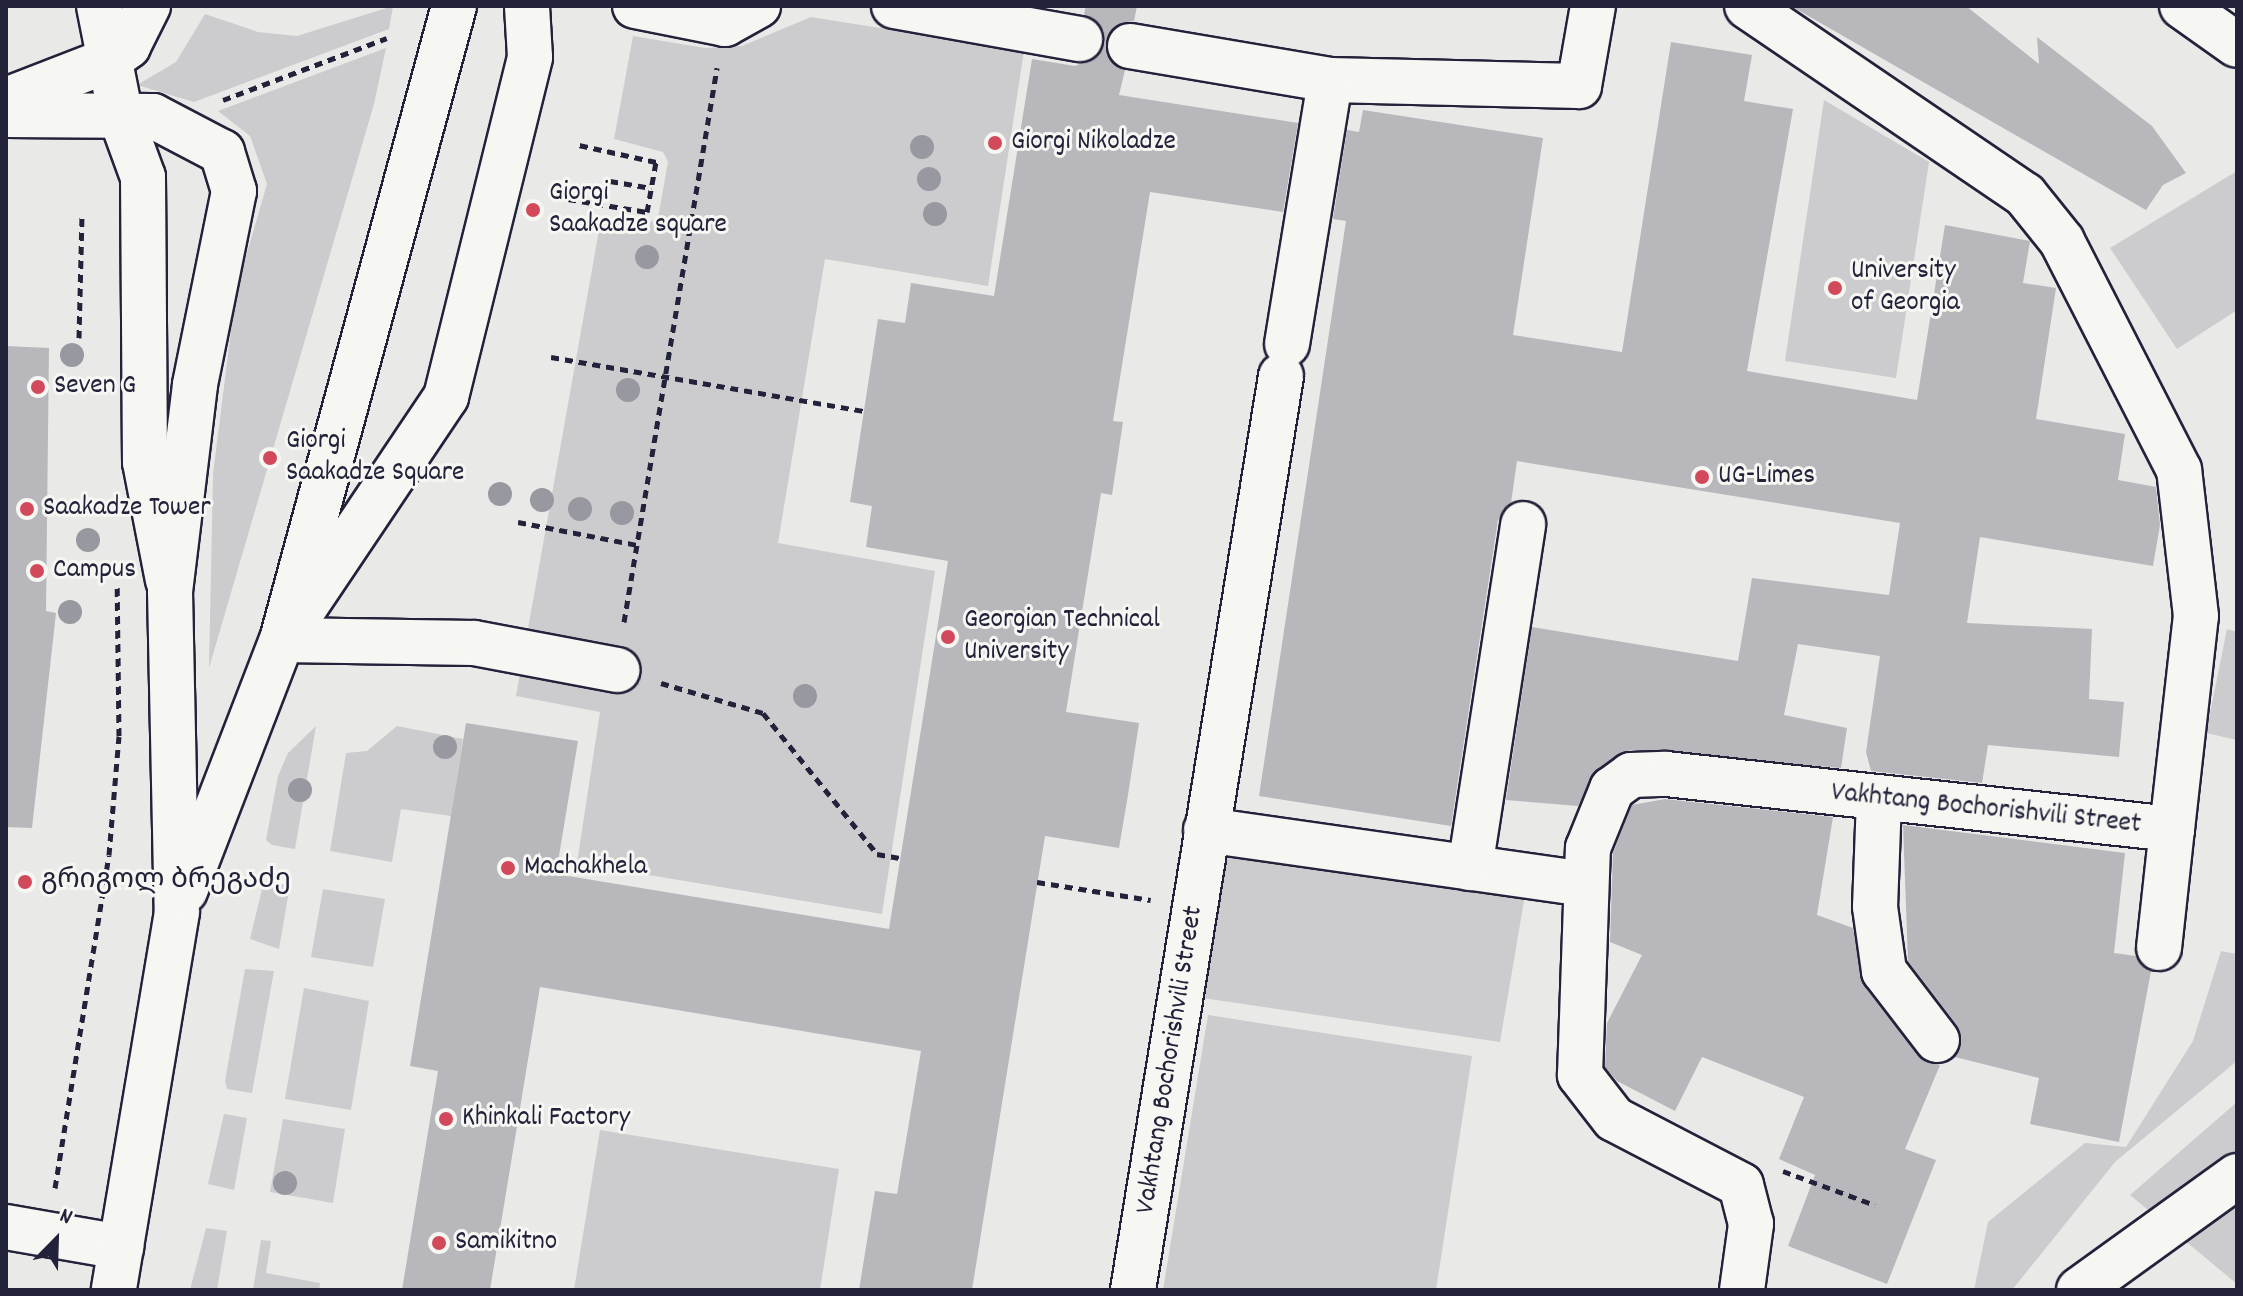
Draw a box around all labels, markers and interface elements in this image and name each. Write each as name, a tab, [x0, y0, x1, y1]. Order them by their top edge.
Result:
place label: Giorgi Nikoladze	[1011, 126, 1176, 160]
marker: Giorgi Nikoladze	[986, 134, 1004, 152]
place label: Giorgi Saakadze square	[549, 177, 727, 243]
marker: Giorgi Saakadze square	[524, 201, 542, 219]
place label: University of Georgia	[1851, 255, 1960, 321]
marker: University of Georgia	[1826, 279, 1844, 297]
place label: Seven G	[54, 370, 136, 404]
marker: Seven G	[29, 378, 47, 396]
place label: Giorgi Saakadze Square	[286, 425, 464, 491]
marker: Giorgi Saakadze Square	[261, 449, 279, 467]
place label: UG-Limes	[1718, 460, 1815, 494]
marker: UG-Limes	[1693, 468, 1711, 486]
place label: Saakadze Tower	[43, 492, 211, 526]
marker: Saakadze Tower	[18, 500, 36, 518]
place label: Campus	[53, 554, 136, 588]
marker: Campus	[28, 562, 46, 580]
place label: Georgian Technical University	[964, 604, 1160, 670]
marker: Georgian Technical University	[939, 628, 957, 646]
street label: Vakhtang Bochorishvili Street	[1829, 777, 2143, 843]
place label: Machakhela	[524, 851, 647, 885]
marker: Machakhela	[499, 859, 517, 877]
place label: გრიგოლ ბრეგაძე	[41, 865, 291, 899]
marker: გრიგოლ ბრეგაძე	[16, 873, 34, 891]
street label: Vakhtang Bochorishvili Street	[1130, 904, 1212, 1216]
place label: Khinkali Factory	[462, 1102, 630, 1136]
marker: Khinkali Factory	[437, 1110, 455, 1128]
north arrow	[16, 1200, 96, 1280]
text: N	[55, 1201, 77, 1234]
place label: Samikitno	[455, 1226, 557, 1260]
marker: Samikitno	[430, 1234, 448, 1252]

